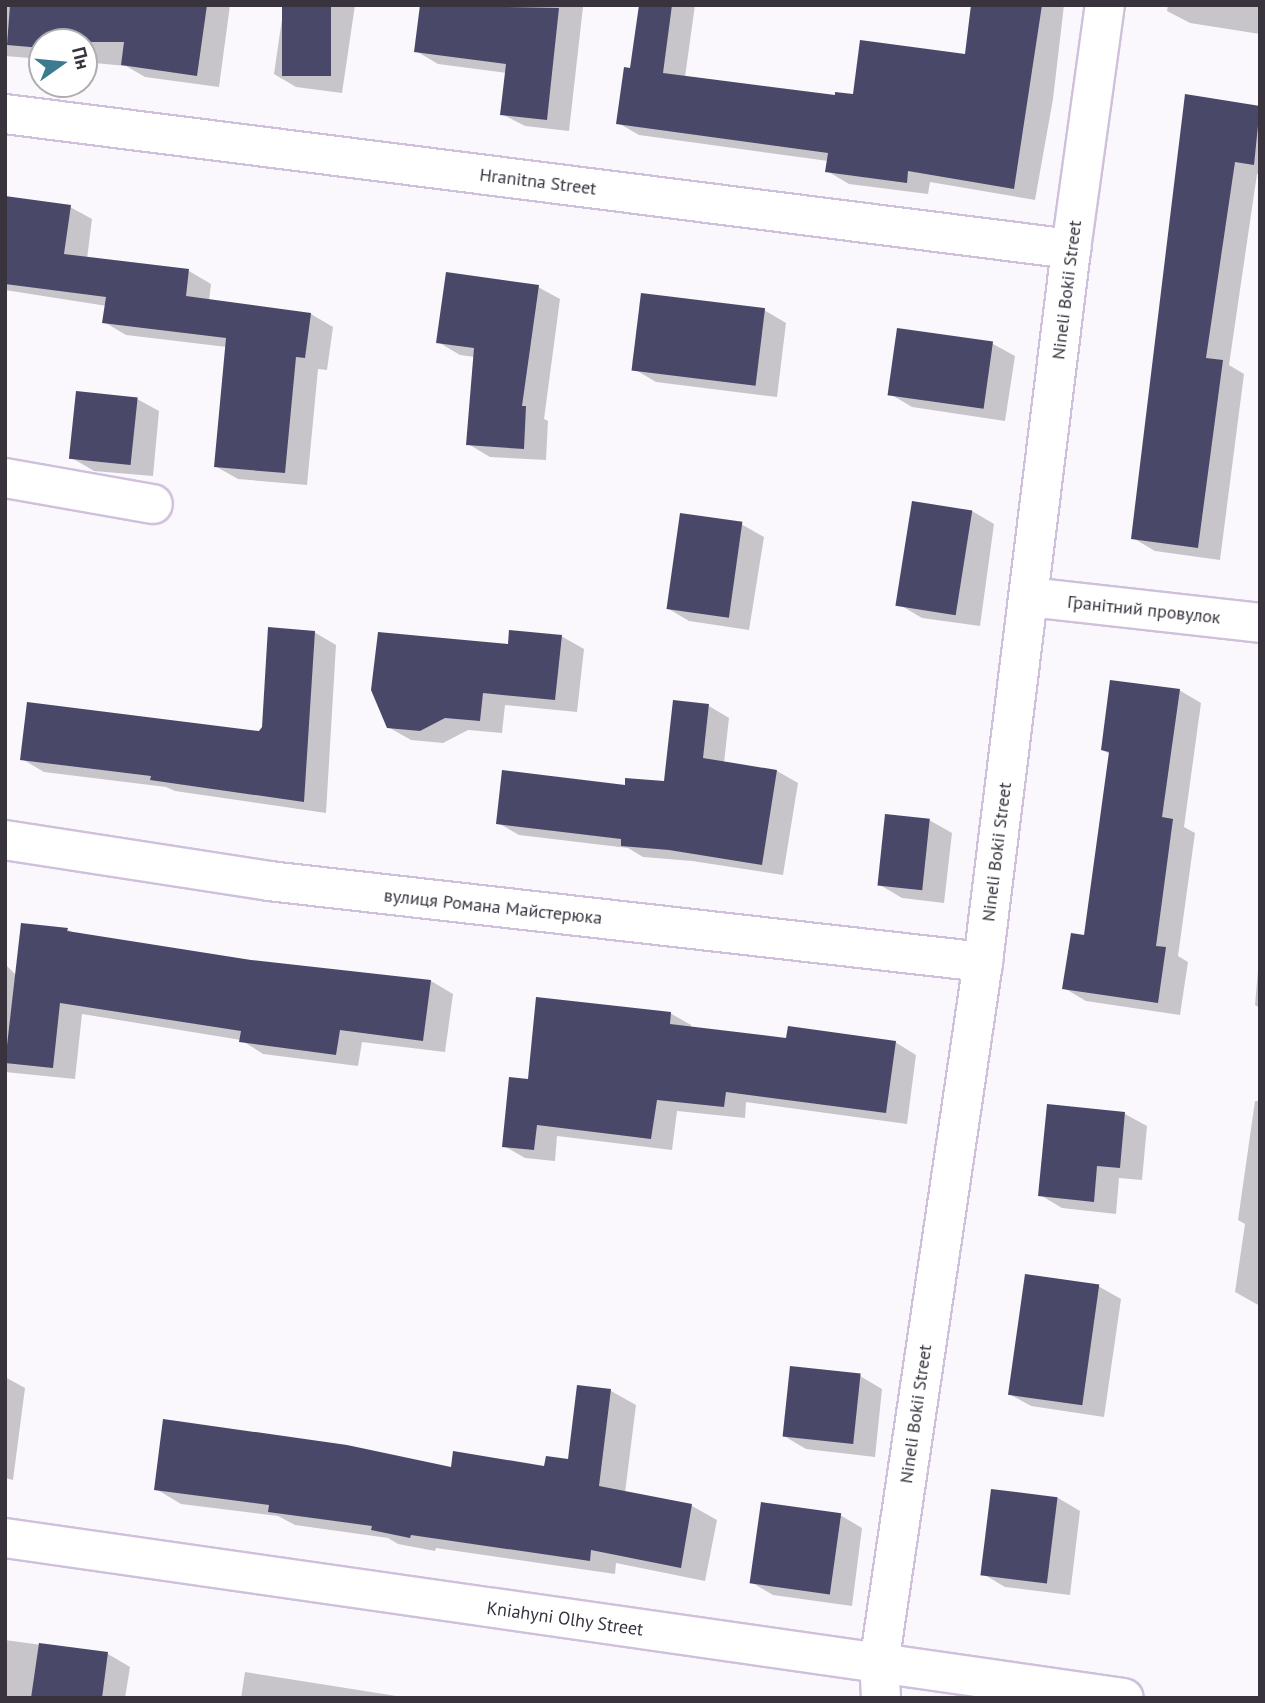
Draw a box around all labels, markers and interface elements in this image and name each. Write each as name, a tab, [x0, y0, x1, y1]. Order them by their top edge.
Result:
north arrow	[28, 28, 98, 98]
text: Пн	[67, 44, 96, 72]
street label: Hranitna Street	[478, 164, 598, 200]
street label: Nineli Bokii Street	[1048, 219, 1086, 361]
street label: Гранітний провулок	[1066, 591, 1222, 629]
street label: Nineli Bokii Street	[978, 781, 1016, 923]
street label: вулиця Романа Майстерюка	[383, 885, 603, 929]
street label: Nineli Bokii Street	[896, 1343, 936, 1485]
street label: Kniahyni Olhy Street	[485, 1597, 645, 1641]

